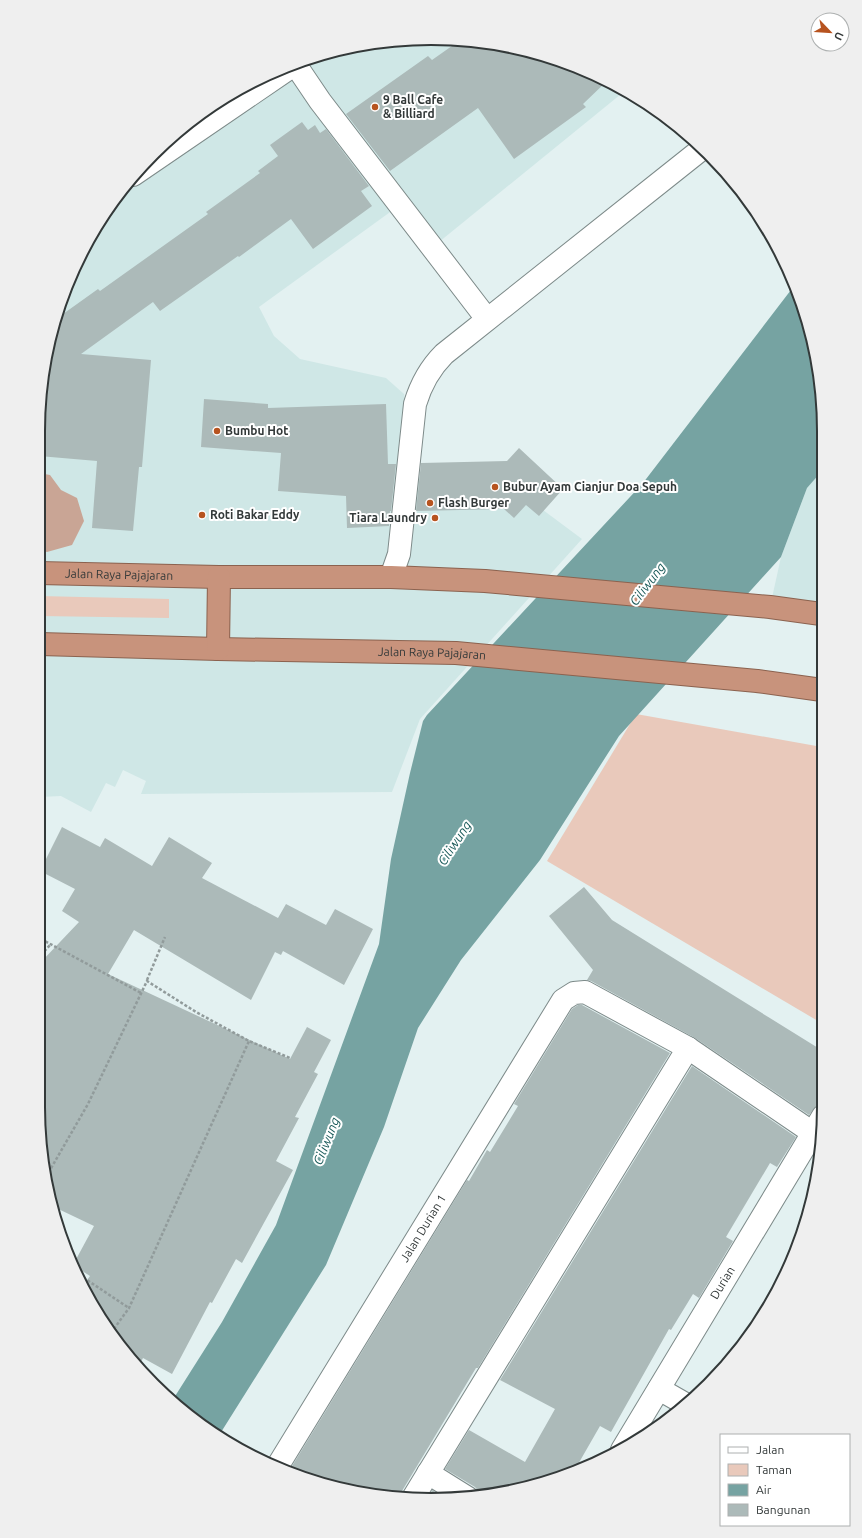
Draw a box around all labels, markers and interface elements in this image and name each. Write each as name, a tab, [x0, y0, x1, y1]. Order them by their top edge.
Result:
north arrow	[810, 12, 850, 52]
text: U	[832, 30, 846, 42]
place label: 9 Ball Cafe & Billiard	[383, 93, 443, 120]
marker: 9 Ball Cafe & Billiard	[370, 102, 380, 112]
place label: Bumbu Hot	[225, 424, 288, 437]
marker: Bumbu Hot	[212, 426, 222, 436]
place label: Bubur Ayam Cianjur Doa Sepuh	[503, 480, 677, 493]
marker: Bubur Ayam Cianjur Doa Sepuh	[490, 482, 500, 492]
place label: Flash Burger	[438, 496, 509, 509]
marker: Flash Burger	[425, 498, 435, 508]
place label: Roti Bakar Eddy	[210, 508, 300, 521]
marker: Roti Bakar Eddy	[197, 510, 207, 520]
place label: Tiara Laundry	[349, 511, 428, 524]
marker: Tiara Laundry	[430, 513, 440, 523]
water label: Ciliwung	[626, 560, 668, 608]
street label: Jalan Raya Pajajaran	[65, 567, 173, 582]
street label: Jalan Raya Pajajaran	[378, 645, 487, 662]
water label: Ciliwung	[435, 818, 473, 868]
water label: Ciliwung	[310, 1115, 342, 1167]
street label: Jalan Durian 1	[397, 1192, 448, 1264]
street label: Durian	[707, 1264, 737, 1301]
legend	[720, 1434, 850, 1526]
text: Jalan	[756, 1443, 784, 1456]
text: Taman	[756, 1463, 792, 1476]
text: Air	[756, 1483, 772, 1496]
text: Bangunan	[756, 1503, 810, 1516]

